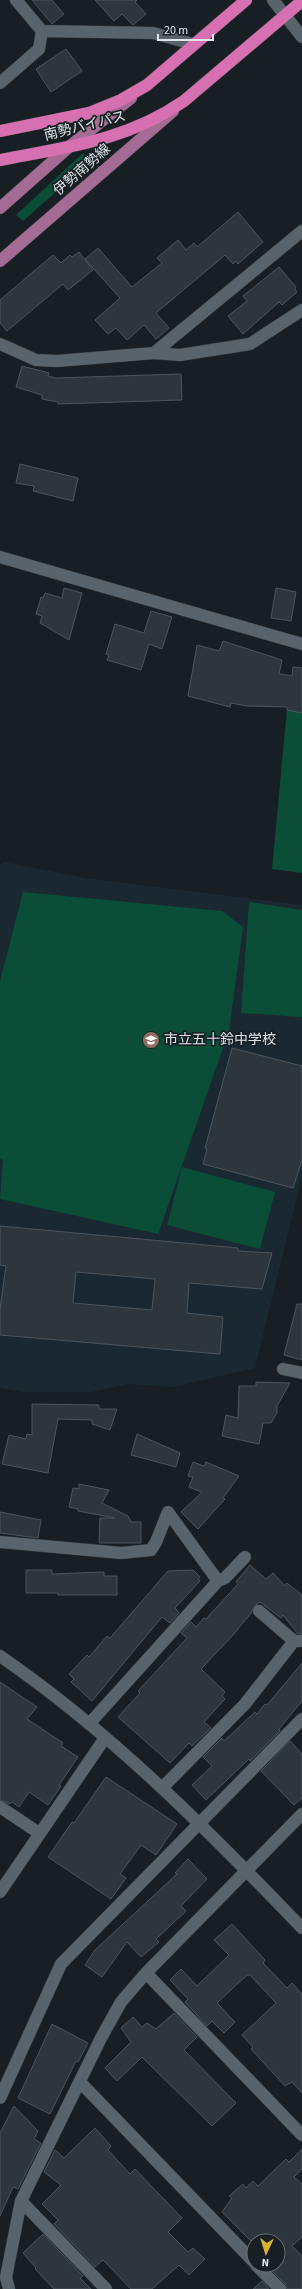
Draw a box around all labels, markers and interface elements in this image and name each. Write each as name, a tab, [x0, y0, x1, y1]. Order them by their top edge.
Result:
scale bar	[158, 16, 213, 42]
text: 20 m	[164, 22, 188, 39]
street label: 南勢バイパス	[42, 106, 128, 146]
street label: 伊勢南勢線	[49, 139, 115, 201]
school or university icon: 市立五十鈴中学校	[141, 1030, 161, 1050]
place label: 市立五十鈴中学校	[164, 1030, 276, 1050]
north arrow	[246, 2233, 286, 2273]
text: N	[261, 2255, 270, 2270]

